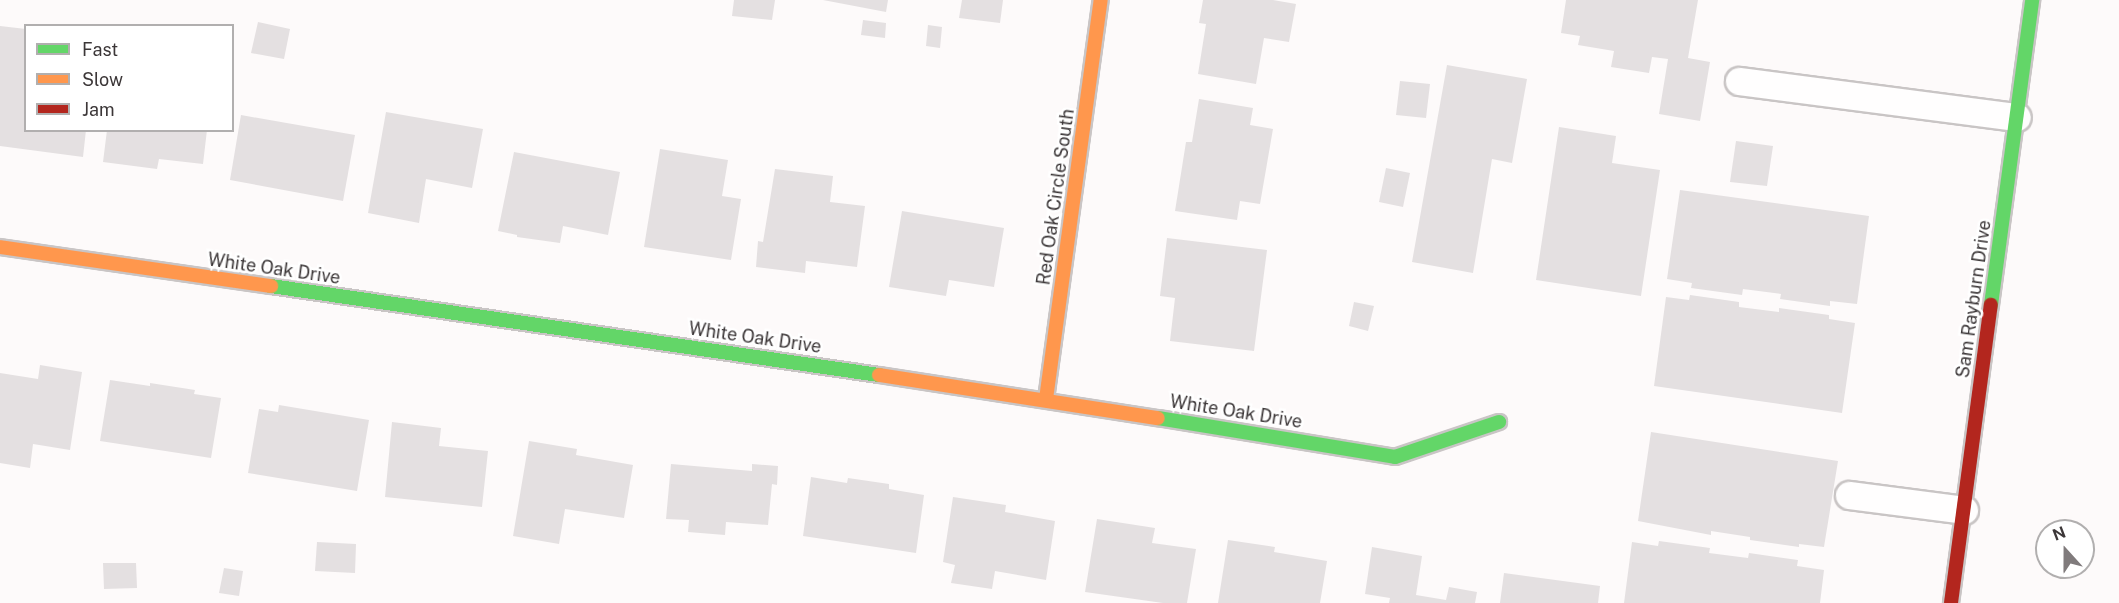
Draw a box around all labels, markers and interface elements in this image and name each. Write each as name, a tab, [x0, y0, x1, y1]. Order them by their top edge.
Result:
legend	[24, 24, 234, 132]
text: Fast	[82, 39, 118, 60]
text: Slow	[82, 69, 123, 90]
text: Jam	[82, 99, 115, 120]
street label: Red Oak Circle South	[1033, 107, 1079, 287]
street label: Sam Rayburn Drive	[1952, 219, 1996, 379]
street label: White Oak Drive	[206, 249, 342, 289]
street label: White Oak Drive	[687, 318, 823, 358]
street label: White Oak Drive	[1168, 391, 1304, 433]
north arrow	[2035, 519, 2095, 579]
text: N	[2050, 522, 2068, 545]

